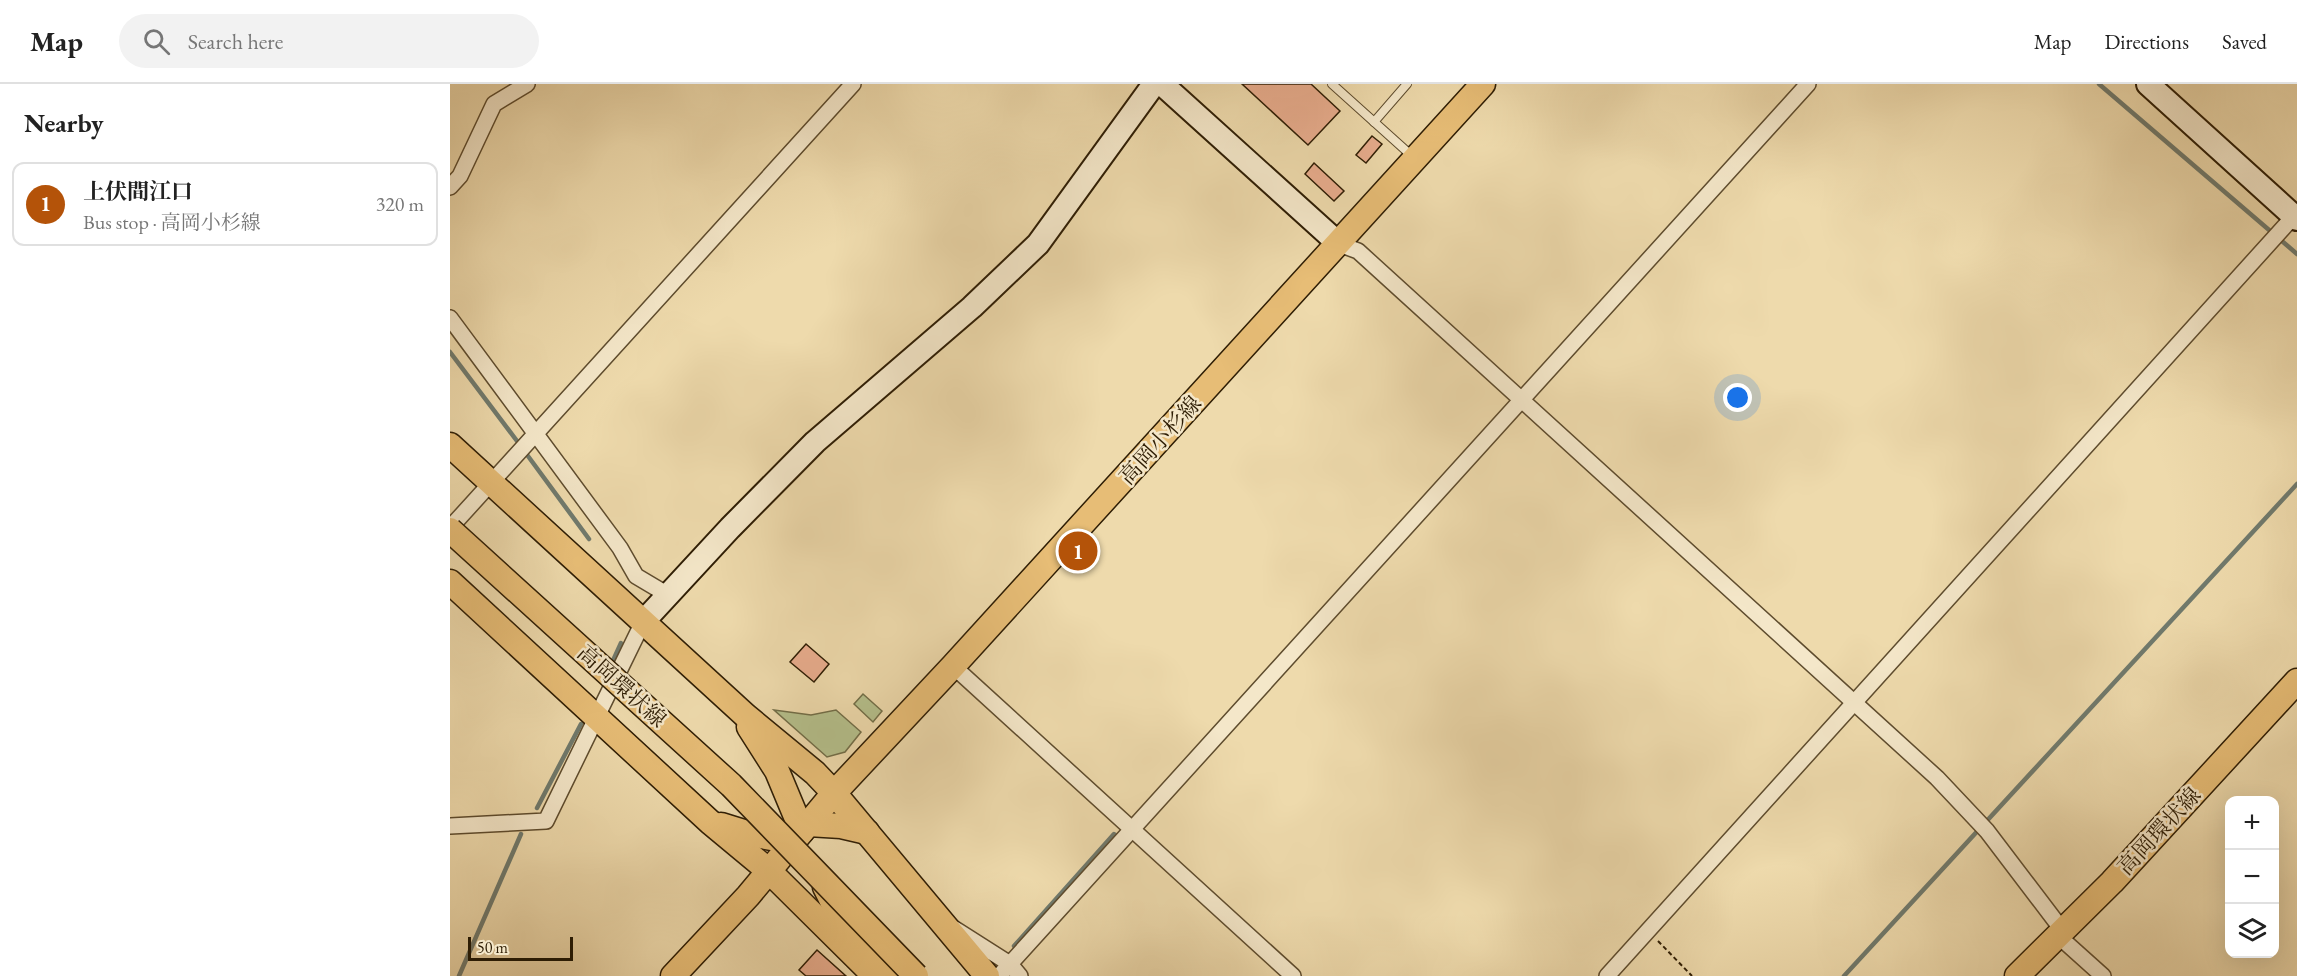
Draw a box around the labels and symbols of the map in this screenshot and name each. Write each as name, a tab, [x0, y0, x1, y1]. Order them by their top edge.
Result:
your location	[1723, 383, 1752, 412]
street label: 高岡小杉線	[1112, 389, 1208, 491]
pin: 1	[1058, 528, 1098, 574]
street label: 高岡環状線	[571, 638, 673, 734]
street label: 高岡環状線	[2111, 781, 2207, 881]
scale bar	[468, 934, 573, 962]

